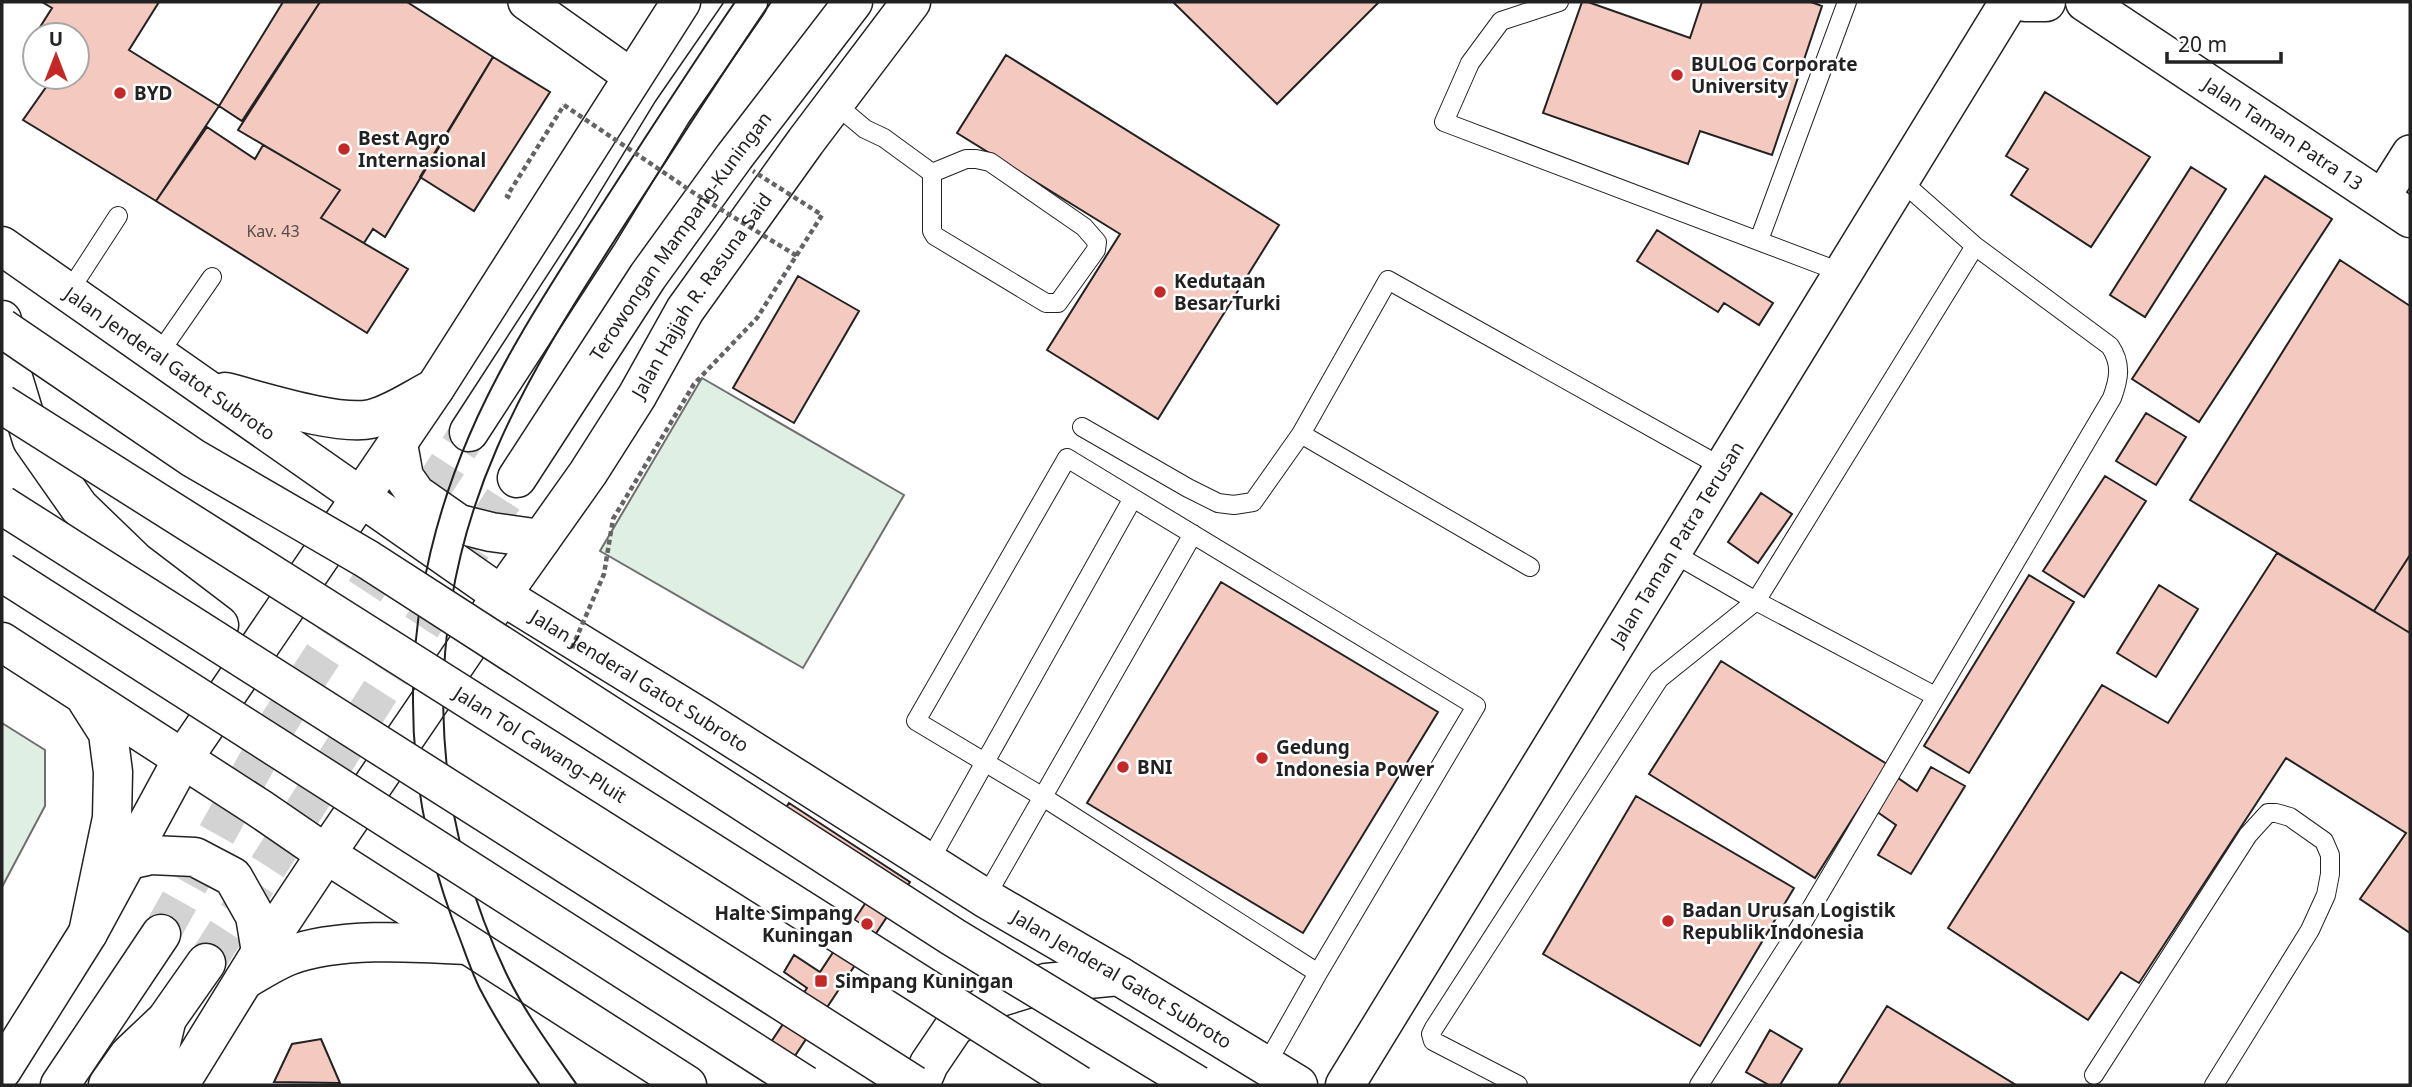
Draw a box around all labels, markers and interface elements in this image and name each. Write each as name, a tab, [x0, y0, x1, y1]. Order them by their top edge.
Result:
north arrow	[21, 21, 91, 91]
scale bar	[2167, 21, 2281, 65]
text: U	[49, 26, 63, 52]
text: 20 m	[2178, 30, 2227, 58]
place label: BULOG Corporate University	[1691, 51, 1858, 99]
marker: BULOG Corporate University	[1669, 67, 1685, 83]
street label: Jalan Taman Patra 13	[2197, 70, 2368, 196]
place label: BYD	[134, 80, 172, 106]
marker: BYD	[112, 85, 128, 101]
street label: Terowongan Mampang-Kuningan	[584, 106, 777, 366]
place label: Best Agro Internasional	[358, 125, 486, 173]
marker: Best Agro Internasional	[336, 141, 352, 157]
street label: Jalan Hajjah R. Rasuna Said	[624, 188, 778, 405]
house number: Kav. 43	[246, 220, 300, 242]
place label: Kedutaan Besar Turki	[1174, 268, 1281, 316]
street label: Jalan Jenderal Gatot Subroto	[58, 279, 281, 446]
marker: Kedutaan Besar Turki	[1152, 284, 1168, 300]
street label: Jalan Taman Patra Terusan	[1603, 436, 1750, 653]
street label: Jalan Jenderal Gatot Subroto	[524, 602, 754, 758]
street label: Jalan Tol Cawang–Pluit	[447, 679, 632, 809]
place label: Gedung Indonesia Power	[1276, 734, 1435, 782]
marker: Gedung Indonesia Power	[1254, 750, 1270, 766]
place label: BNI	[1137, 754, 1172, 780]
marker: BNI	[1115, 759, 1131, 775]
place label: Badan Urusan Logistik Republik Indonesia	[1682, 897, 1896, 945]
place label: Halte Simpang Kuningan	[714, 900, 853, 948]
street label: Jalan Jenderal Gatot Subroto	[1005, 902, 1237, 1055]
marker: Badan Urusan Logistik Republik Indonesia	[1660, 913, 1676, 929]
marker: Halte Simpang Kuningan	[859, 916, 875, 932]
place label: Simpang Kuningan	[835, 968, 1013, 994]
marker: Simpang Kuningan	[813, 973, 829, 989]

